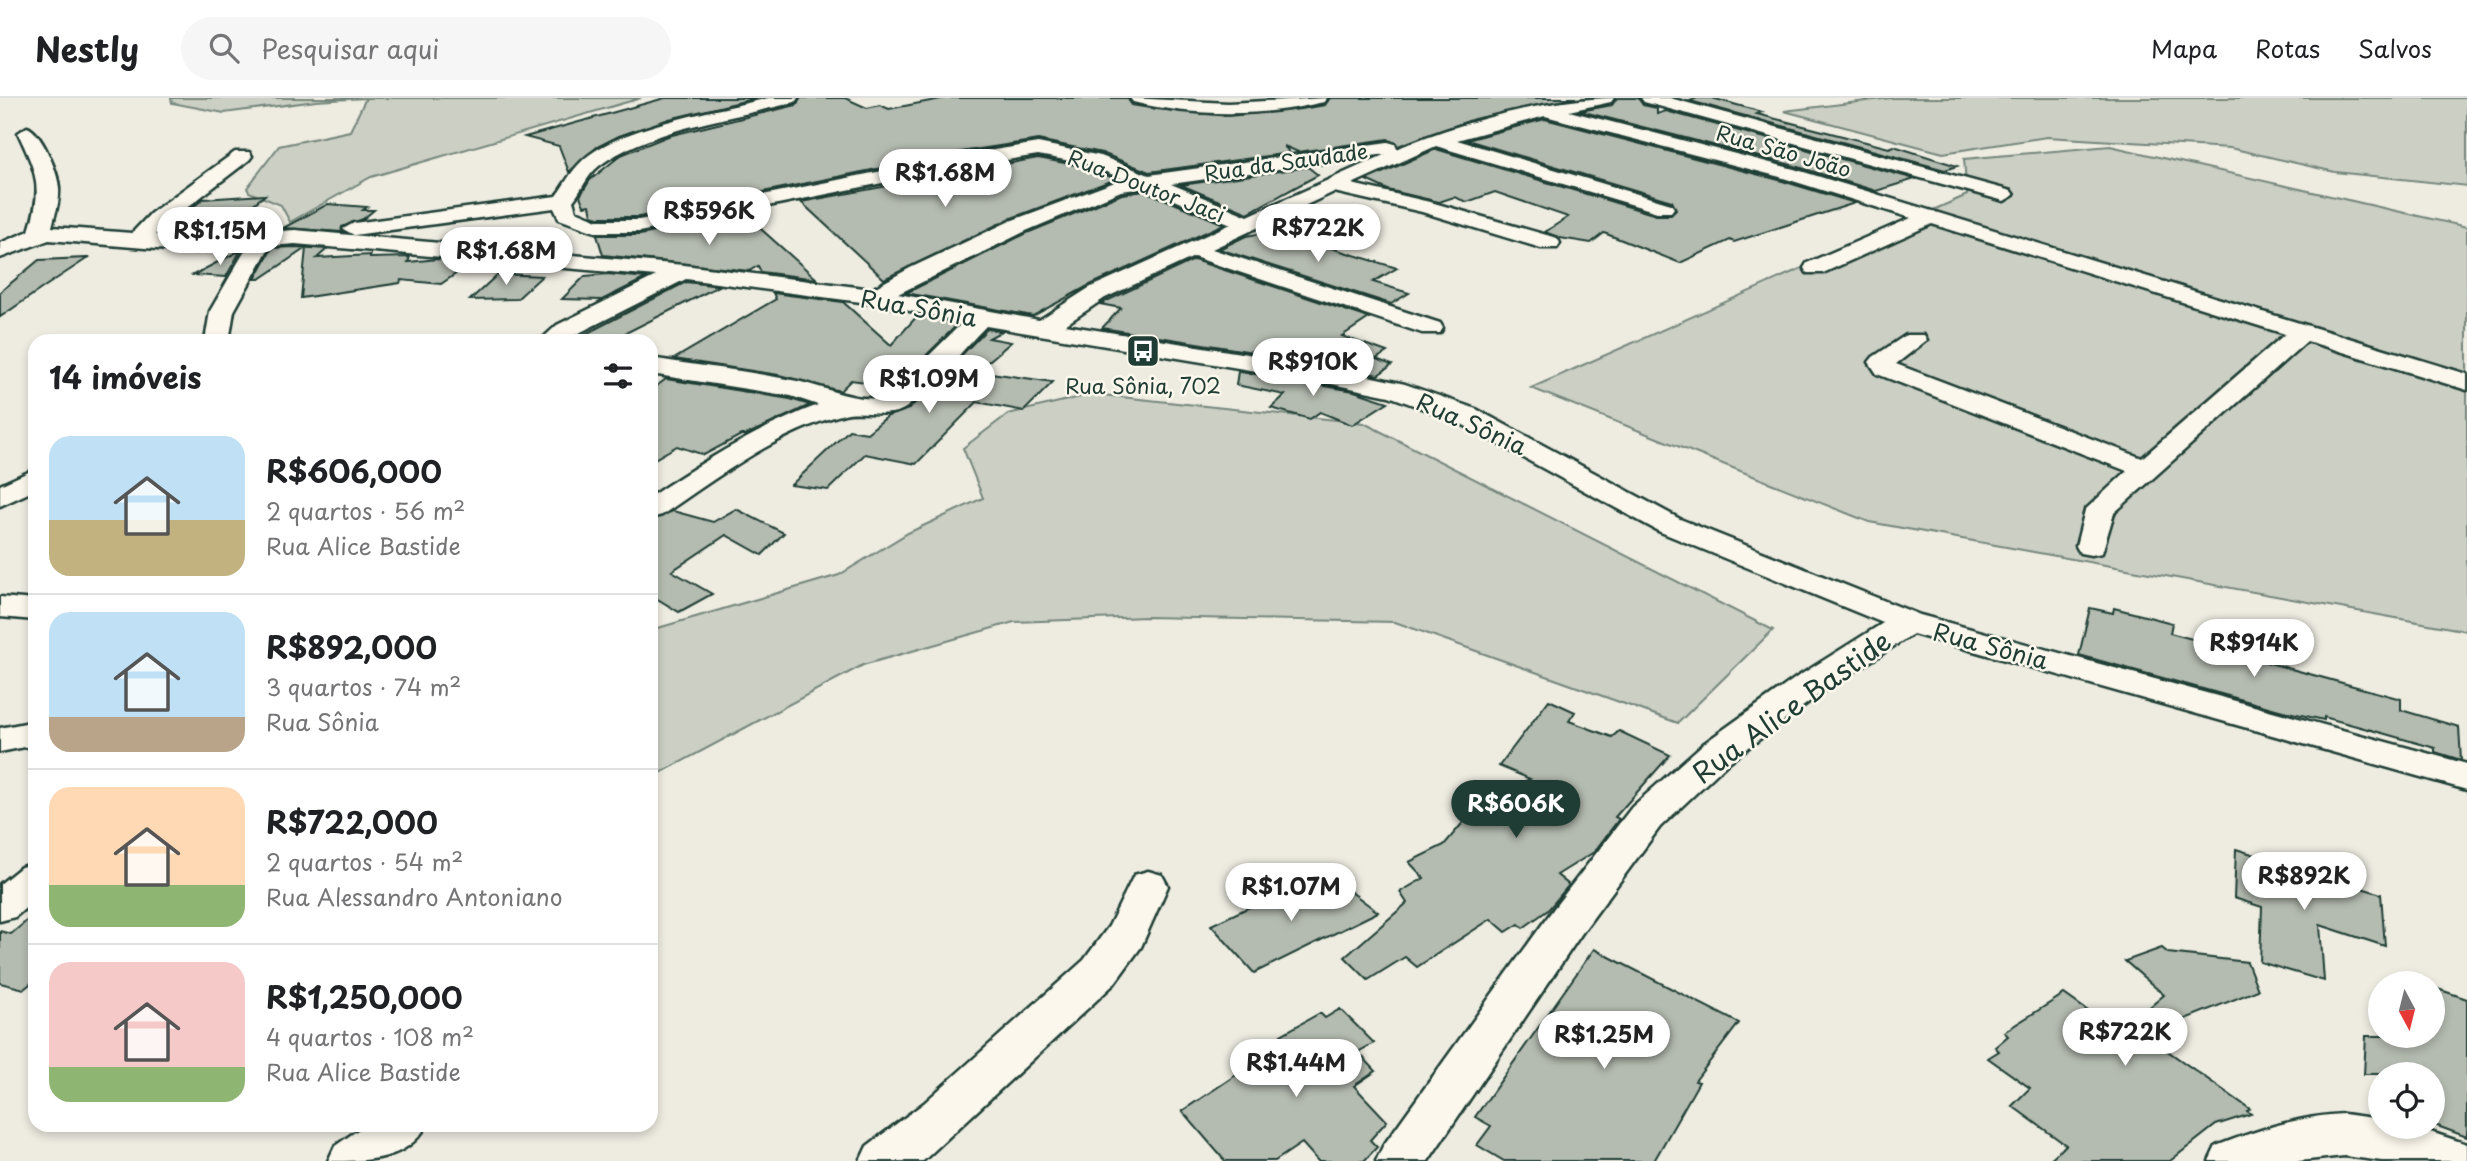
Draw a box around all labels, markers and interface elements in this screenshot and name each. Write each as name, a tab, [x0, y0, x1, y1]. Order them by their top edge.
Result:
search box	[181, 17, 671, 80]
text: Nestly	[35, 23, 139, 73]
icon: search	[205, 29, 243, 67]
text: Pesquisar aqui	[261, 29, 439, 68]
text: Mapa	[2151, 30, 2217, 66]
text: Rotas	[2255, 30, 2320, 66]
text: Salvos	[2358, 30, 2432, 66]
street label: Rua São João	[1713, 115, 1855, 185]
street label: Rua da Saudade	[1202, 134, 1370, 188]
street label: Rua Doutor Jaci	[1064, 140, 1230, 230]
pin: R$1.68M	[880, 150, 1010, 209]
text: R$1.68M	[895, 154, 995, 189]
pin: R$596K	[652, 188, 766, 247]
text: R$596K	[663, 192, 755, 227]
pin: R$722K	[1261, 204, 1375, 264]
pin: R$1.15M	[155, 208, 285, 267]
text: R$722K	[1272, 209, 1364, 244]
text: R$1.15M	[173, 212, 267, 247]
pin: R$1.68M	[441, 228, 571, 287]
text: R$1.68M	[456, 232, 556, 267]
street label: Rua Sônia	[858, 279, 980, 335]
bus stop icon: Rua Sônia, 702	[1124, 332, 1162, 370]
pin: R$910K	[1256, 338, 1370, 398]
text: R$910K	[1268, 343, 1358, 378]
text: 14 imóveis	[49, 354, 202, 399]
pin: R$1.09M	[864, 356, 994, 415]
icon: filters	[599, 357, 637, 395]
text: R$1.09M	[879, 360, 979, 395]
place label: Rua Sônia, 702	[1065, 369, 1221, 401]
street label: Rua Sônia	[1411, 383, 1533, 463]
text: R$606,000	[266, 448, 442, 493]
icon: home	[105, 464, 189, 548]
text: 2 quartos · 56 m²	[266, 493, 465, 528]
text: Rua Alice Bastide	[266, 528, 461, 563]
street label: Rua Sônia	[1929, 612, 2053, 678]
street label: Rua Alice Bastide	[1683, 619, 1899, 793]
pin: R$914K	[2197, 620, 2311, 679]
text: R$892,000	[266, 624, 437, 669]
text: R$914K	[2209, 624, 2299, 659]
icon: home	[105, 640, 189, 724]
text: 3 quartos · 74 m²	[266, 669, 461, 704]
text: Rua Sônia	[266, 704, 379, 739]
pin: R$606K	[1459, 780, 1573, 840]
text: R$606K	[1467, 785, 1565, 820]
text: R$722,000	[266, 799, 438, 844]
icon: home	[105, 815, 189, 899]
text: 2 quartos · 54 m²	[266, 844, 463, 879]
pin: R$892K	[2247, 852, 2361, 912]
text: R$892K	[2258, 857, 2350, 892]
pin: R$1.07M	[1226, 864, 1356, 923]
text: R$1.07M	[1241, 868, 1341, 903]
text: Rua Alessandro Antoniano	[266, 879, 562, 914]
north arrow	[2368, 971, 2445, 1048]
map controls	[2368, 971, 2445, 1139]
text: R$1,250,000	[266, 974, 463, 1019]
icon: home	[105, 990, 189, 1074]
pin: R$722K	[2068, 1009, 2182, 1068]
pin: R$1.25M	[1539, 1012, 1669, 1071]
text: R$722K	[2079, 1013, 2171, 1048]
text: R$1.25M	[1554, 1016, 1654, 1051]
text: 4 quartos · 108 m²	[266, 1019, 474, 1054]
pin: R$1.44M	[1231, 1040, 1361, 1099]
text: R$1.44M	[1246, 1044, 1346, 1079]
text: Rua Alice Bastide	[266, 1054, 461, 1089]
button: locate	[2368, 1062, 2445, 1139]

